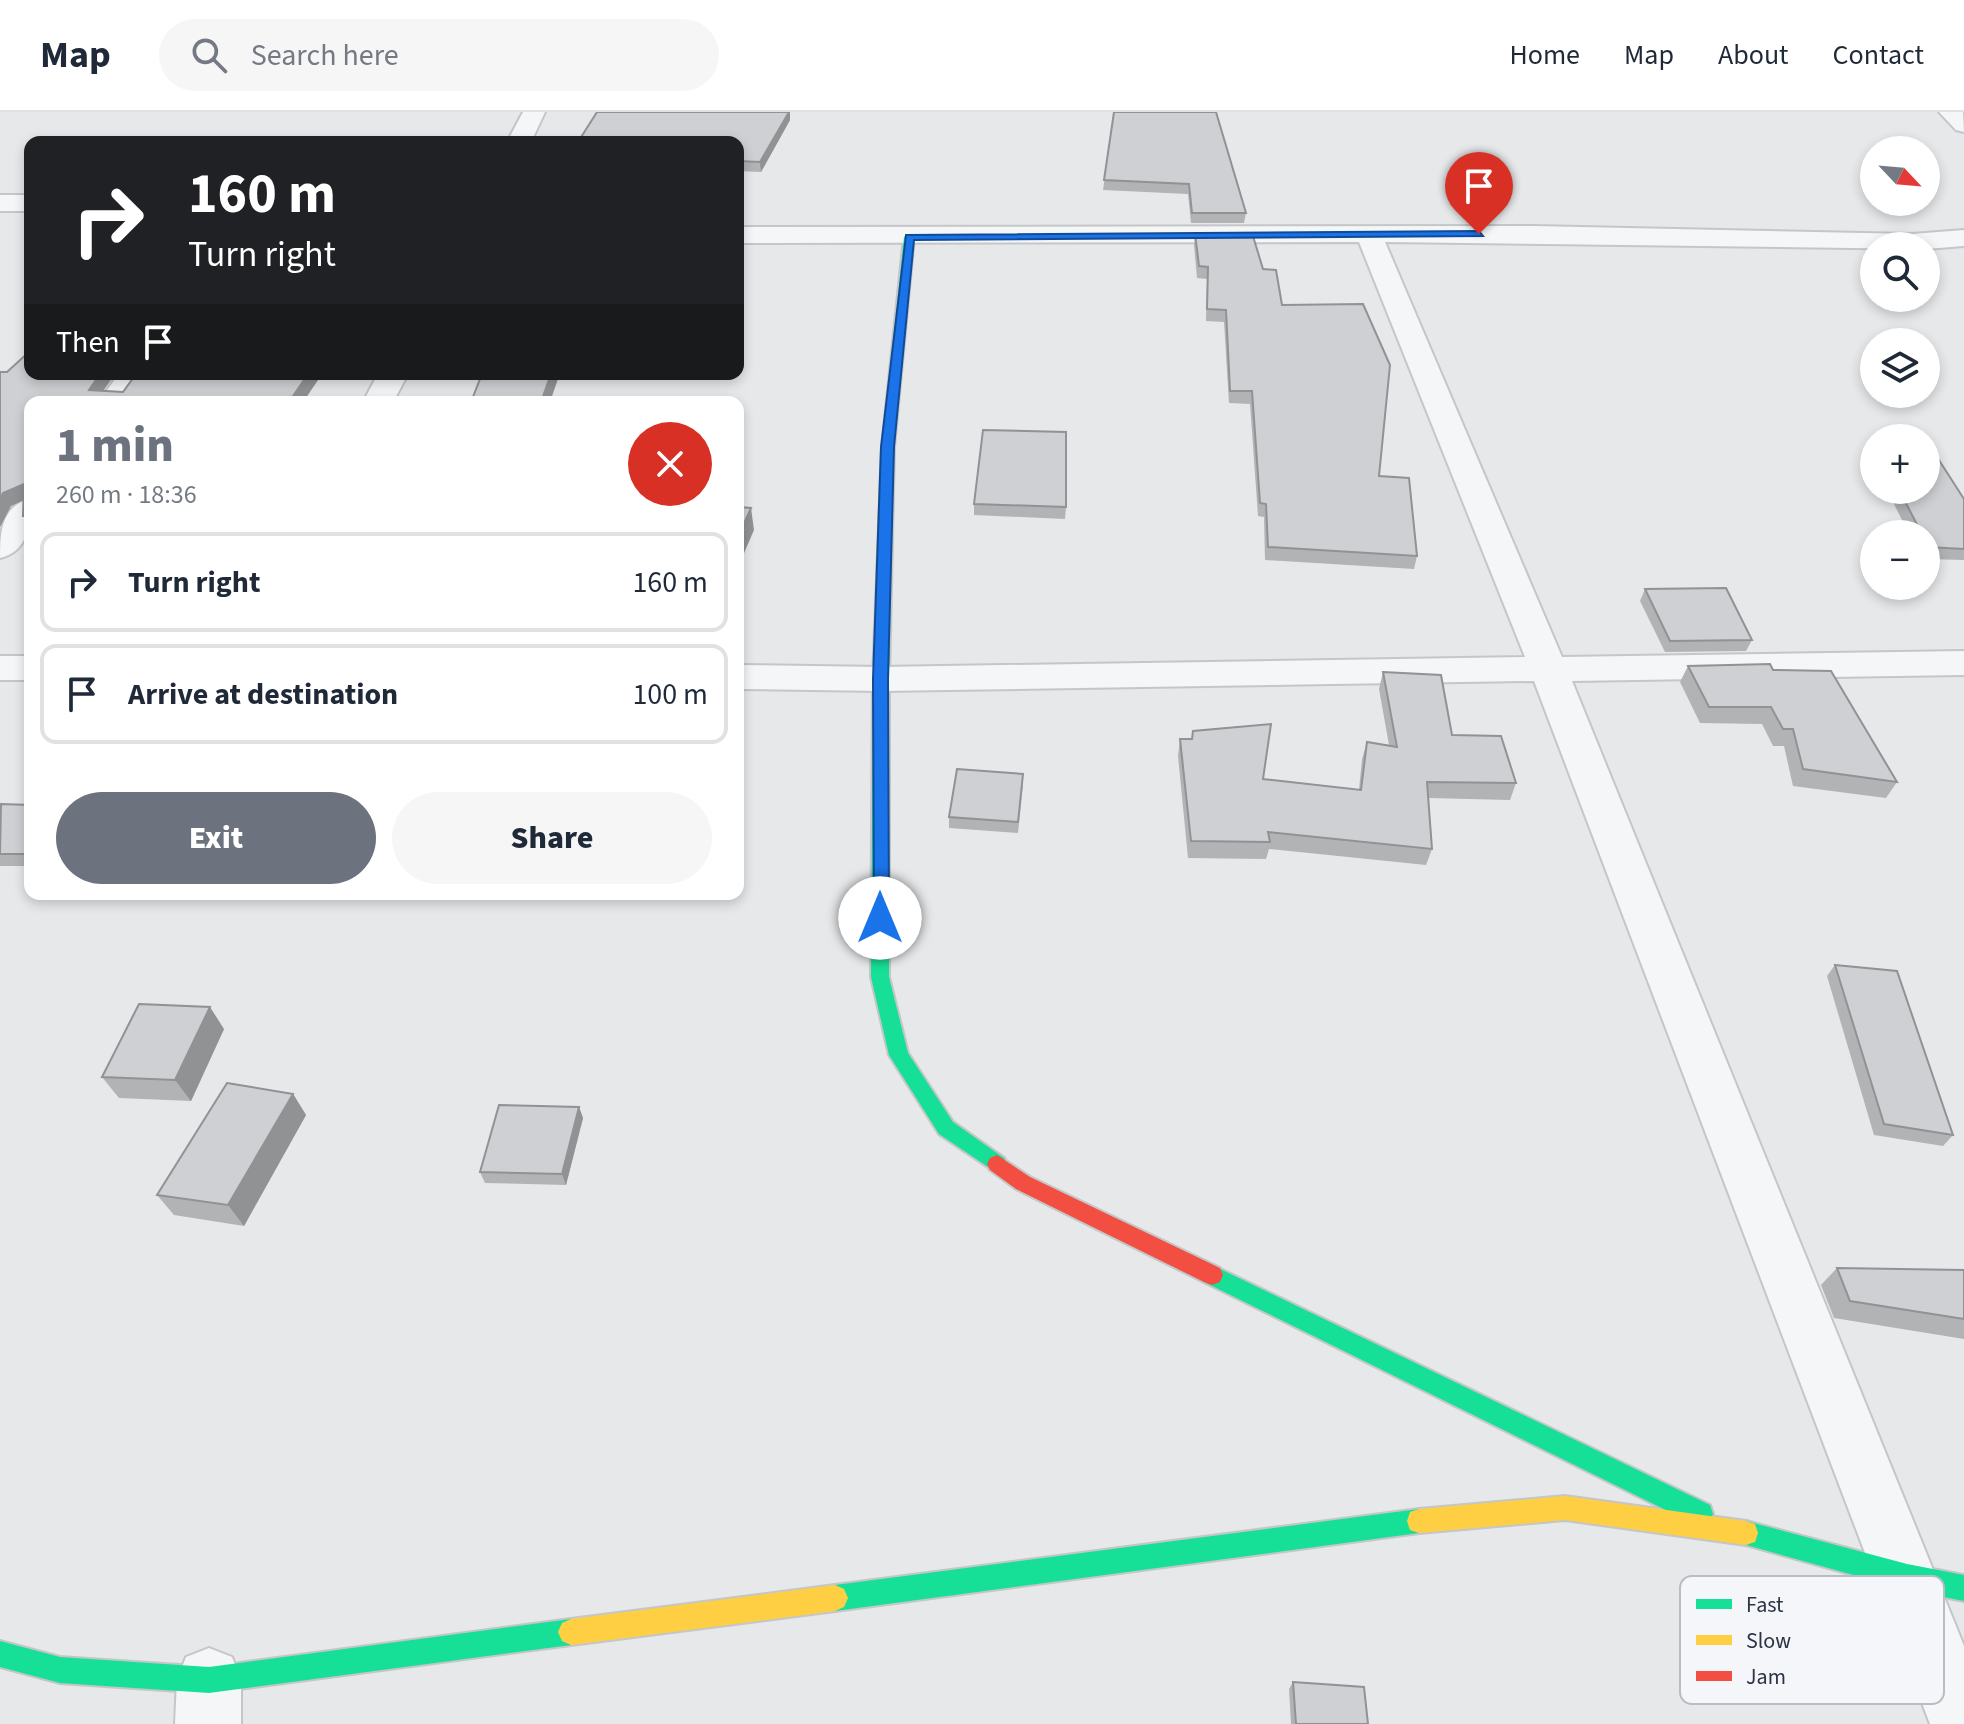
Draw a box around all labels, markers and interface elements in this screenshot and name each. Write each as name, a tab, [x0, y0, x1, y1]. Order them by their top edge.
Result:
search box	[159, 19, 719, 91]
text: Map	[40, 28, 111, 82]
icon: search	[187, 33, 231, 77]
text: Search here	[251, 34, 399, 77]
text: Home	[1509, 35, 1580, 75]
text: Map	[1624, 35, 1674, 75]
text: About	[1718, 35, 1789, 75]
text: Contact	[1833, 35, 1924, 75]
north arrow	[1860, 136, 1940, 216]
map controls	[1860, 136, 1940, 600]
pin	[1445, 152, 1513, 234]
text: 160 m	[188, 155, 336, 234]
icon: arrive	[1457, 164, 1501, 208]
icon: right	[56, 168, 160, 272]
text: Turn right	[188, 229, 336, 280]
button: search	[1860, 232, 1940, 312]
icon: arrive	[136, 320, 180, 364]
text: Then	[56, 321, 120, 364]
button: layers	[1860, 328, 1940, 408]
text: 1 min	[56, 412, 174, 480]
button: close	[628, 422, 712, 506]
button: +	[1860, 424, 1940, 504]
text: 260 m · 18:36	[56, 476, 197, 513]
button: −	[1860, 520, 1940, 600]
icon: right	[60, 560, 104, 604]
text: Turn right	[128, 561, 260, 604]
text: 160 m	[632, 561, 708, 604]
icon: arrive	[60, 672, 104, 716]
text: Arrive at destination	[128, 673, 398, 716]
text: 100 m	[632, 673, 708, 716]
button: Exit	[56, 792, 376, 884]
button: Share	[392, 792, 712, 884]
position arrow	[838, 876, 922, 960]
legend	[1680, 1576, 1944, 1704]
text: Fast	[1746, 1589, 1784, 1621]
text: Slow	[1746, 1625, 1791, 1657]
text: Jam	[1746, 1661, 1786, 1693]

